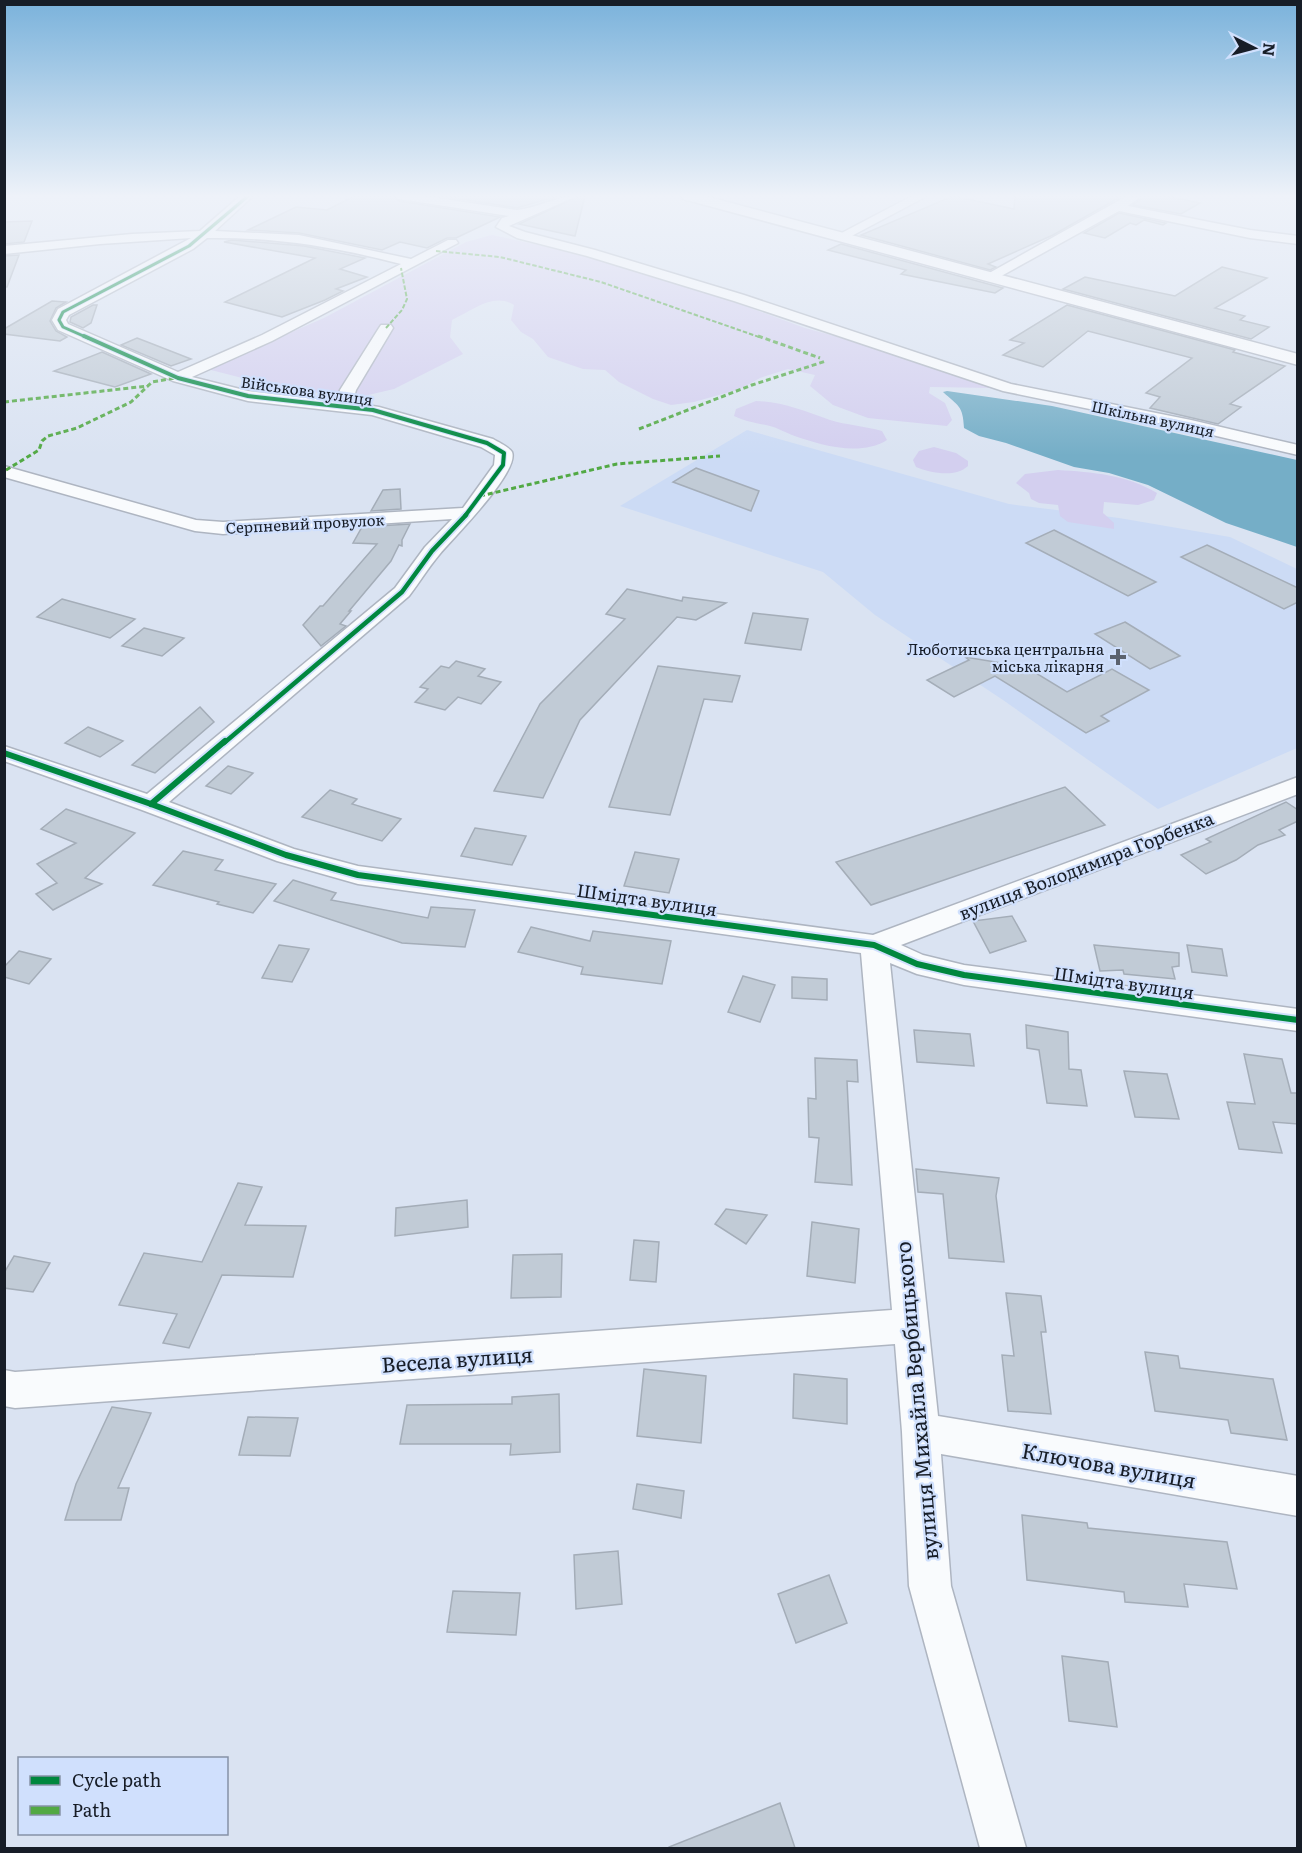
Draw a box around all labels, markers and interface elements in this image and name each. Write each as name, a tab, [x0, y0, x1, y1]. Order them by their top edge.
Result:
north arrow	[1224, 18, 1284, 78]
text: N	[1257, 42, 1283, 58]
street label: Військова вулиця	[240, 369, 374, 411]
street label: Шкільна вулиця	[1089, 394, 1217, 442]
street label: Серпневий провулок	[225, 507, 385, 539]
place label: Люботинська центральна міська лікарня	[907, 637, 1105, 677]
marker: Люботинська центральна міська лікарня	[1109, 648, 1127, 666]
street label: вулиця Володимира Горбенка	[955, 804, 1218, 926]
street label: Шмідта вулиця	[575, 876, 719, 922]
street label: Шмідта вулиця	[1052, 959, 1196, 1005]
street label: вулиця Михайла Вербицького	[886, 1240, 944, 1562]
street label: Весела вулиця	[380, 1337, 534, 1379]
street label: Ключова вулиця	[1019, 1433, 1199, 1495]
legend	[18, 1757, 228, 1835]
text: Cycle path	[72, 1766, 161, 1793]
text: Path	[72, 1796, 111, 1823]

